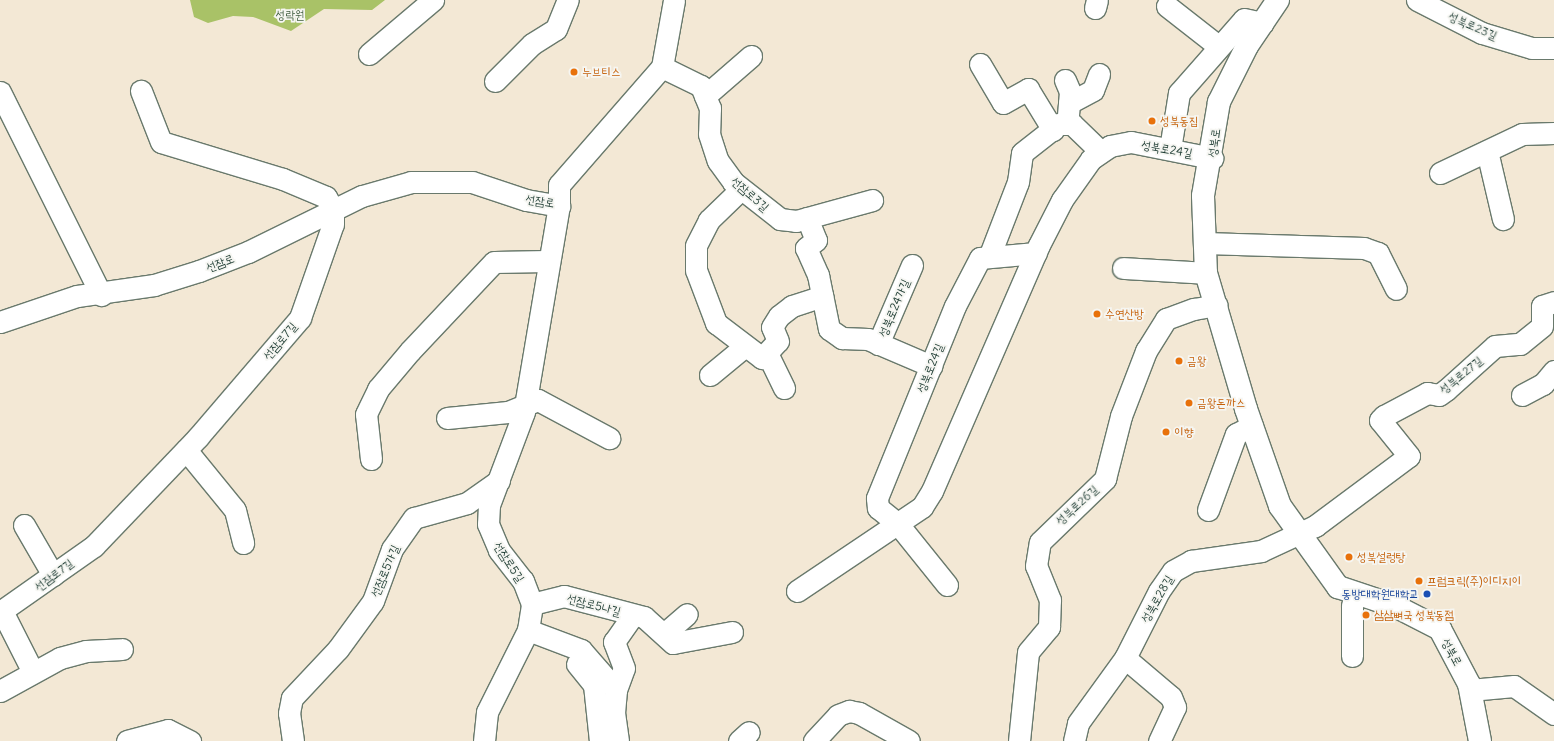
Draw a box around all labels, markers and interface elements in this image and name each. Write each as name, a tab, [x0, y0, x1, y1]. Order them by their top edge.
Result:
park label: 성락원	[276, 8, 304, 22]
street label: 성북로23길	[1446, 9, 1500, 43]
place label: 누브티스	[582, 65, 621, 79]
marker: 누브티스	[569, 67, 579, 77]
place label: 성북동집	[1160, 114, 1199, 128]
marker: 성북동집	[1147, 116, 1157, 126]
street label: 성북로	[1205, 128, 1223, 158]
street label: 성북로24길	[1140, 137, 1194, 161]
street label: 선잠로3길	[728, 174, 772, 214]
street label: 선잠로	[525, 192, 555, 210]
street label: 선잠로	[204, 251, 236, 275]
street label: 성북로24가길	[875, 277, 913, 339]
place label: 수연산방	[1105, 307, 1144, 321]
marker: 수연산방	[1092, 309, 1102, 319]
street label: 선잠로7길	[260, 319, 300, 363]
street label: 성북로24길	[914, 341, 946, 395]
street label: 성북로27길	[1437, 353, 1485, 397]
place label: 금왕	[1187, 354, 1206, 368]
marker: 금왕	[1174, 356, 1184, 366]
place label: 금왕돈까스	[1197, 396, 1245, 410]
marker: 금왕돈까스	[1184, 398, 1194, 408]
place label: 이향	[1174, 425, 1193, 439]
marker: 이향	[1161, 427, 1171, 437]
street label: 성북로26길	[1053, 482, 1101, 528]
street label: 선잠로5길	[491, 539, 527, 585]
street label: 선잠로5가길	[368, 543, 402, 599]
place label: 성북설렁탕	[1357, 550, 1405, 564]
marker: 성북설렁탕	[1344, 552, 1354, 562]
street label: 선잠로7길	[32, 556, 76, 594]
street label: 성북로28길	[1138, 573, 1176, 625]
place label: 프럼크릭(주)이디지이	[1427, 574, 1521, 588]
marker: 프럼크릭(주)이디지이	[1414, 576, 1424, 586]
place label: 동방대학원대학교	[1342, 587, 1419, 601]
marker: 동방대학원대학교	[1422, 589, 1432, 599]
street label: 선잠로5나길	[565, 591, 623, 619]
place label: 삼삼뼈국 성북동점	[1374, 608, 1454, 622]
marker: 삼삼뼈국 성북동점	[1361, 610, 1371, 620]
street label: 성북로	[1439, 636, 1465, 668]

